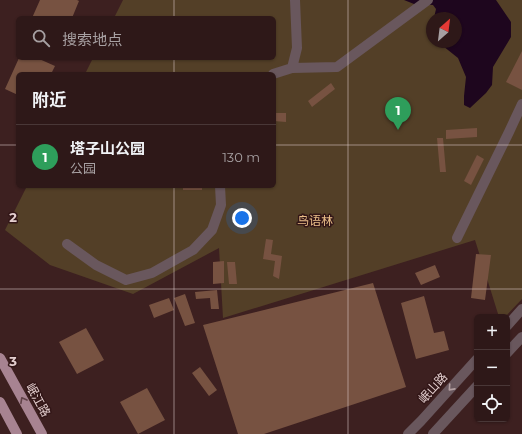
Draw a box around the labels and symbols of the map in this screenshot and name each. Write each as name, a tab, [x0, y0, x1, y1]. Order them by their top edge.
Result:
north arrow	[426, 12, 462, 48]
pin: 1	[385, 97, 411, 130]
your location	[232, 208, 252, 228]
text: 2	[9, 209, 17, 225]
park label: 鸟语林	[297, 213, 333, 228]
text: 3	[8, 353, 17, 369]
street label: 岷山路	[415, 369, 450, 406]
street label: 岷江路	[23, 380, 54, 419]
one-way arrow	[448, 383, 456, 391]
one-way arrow	[21, 397, 28, 404]

